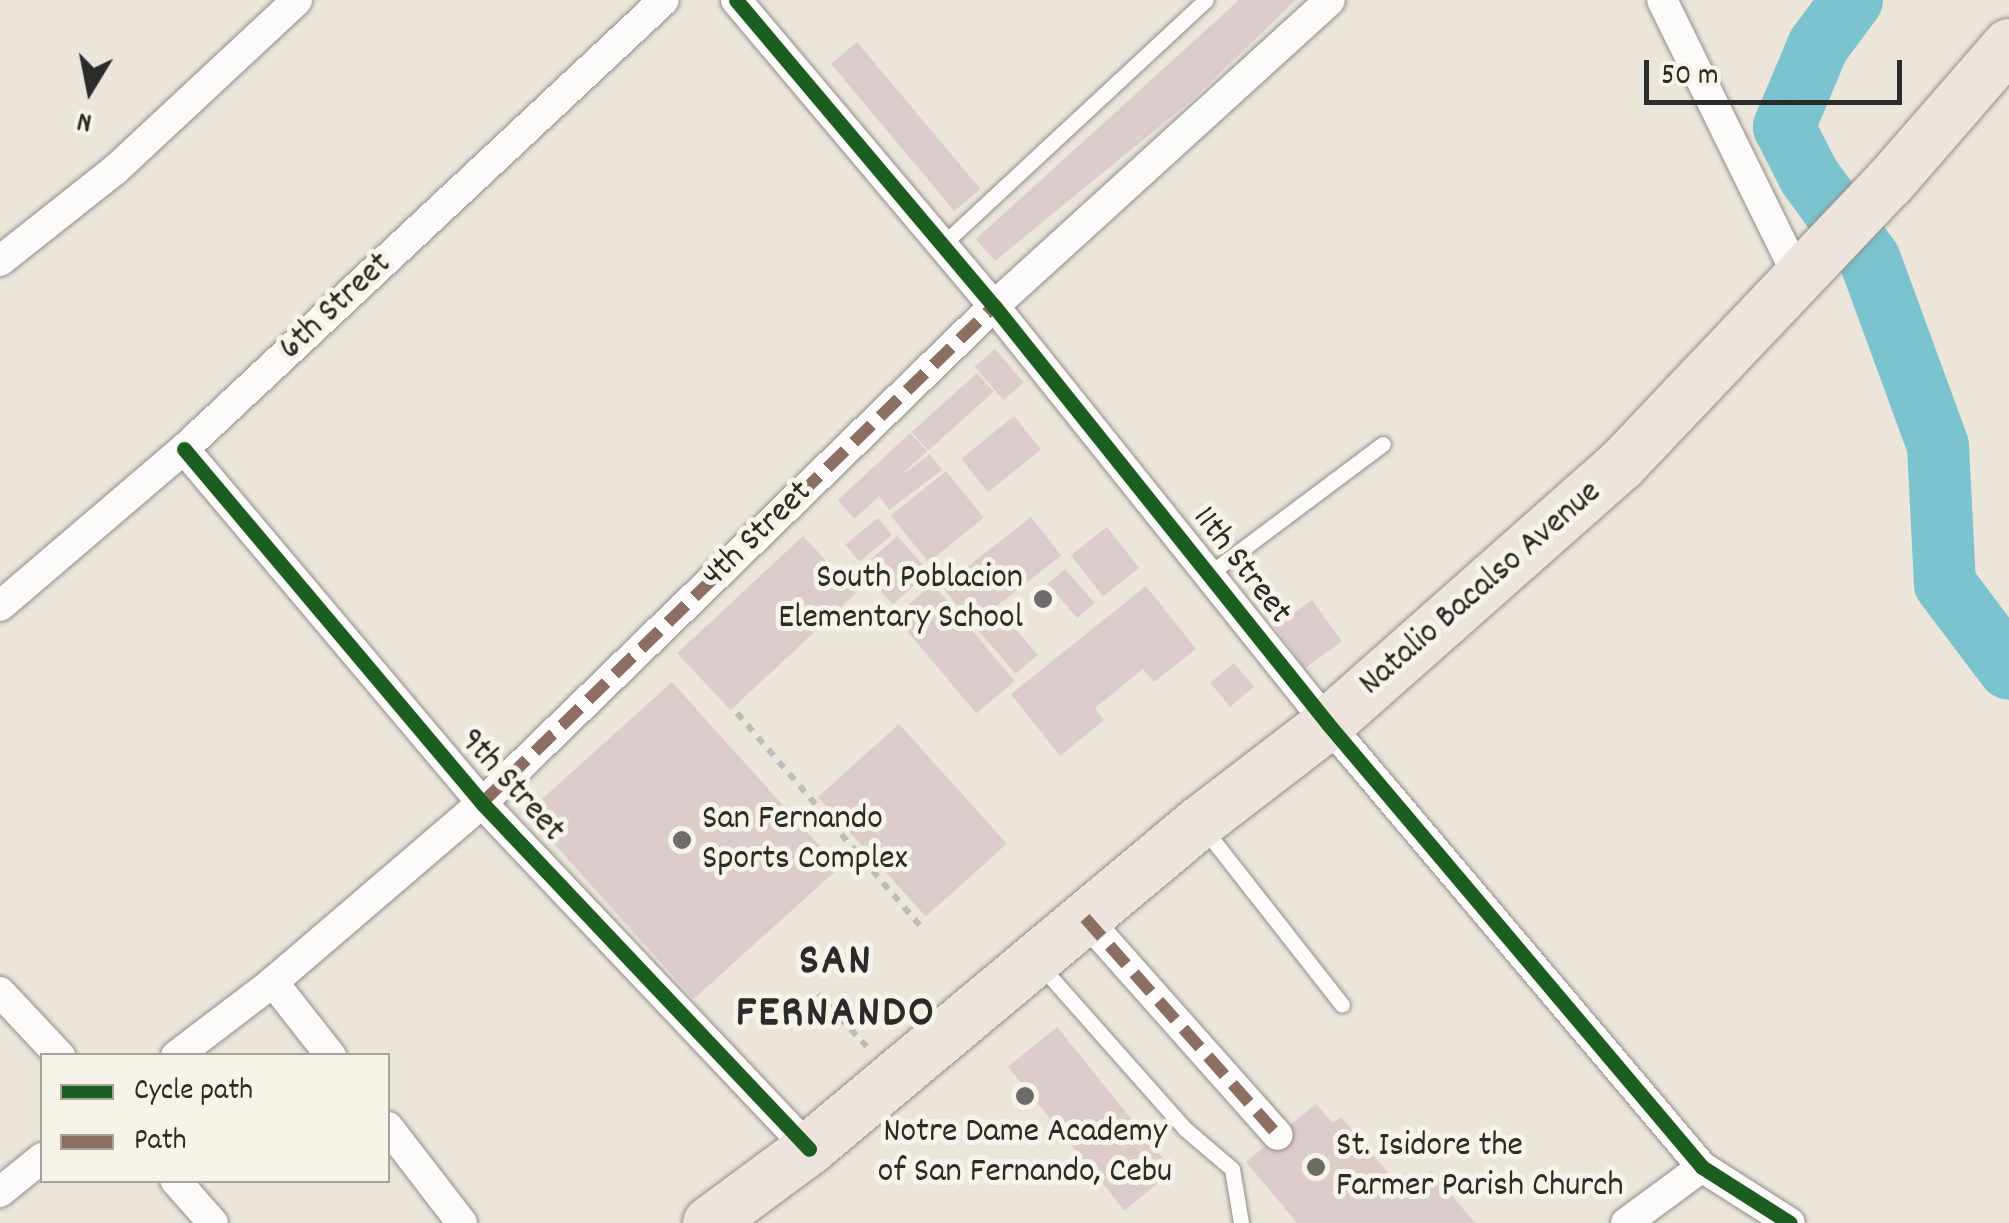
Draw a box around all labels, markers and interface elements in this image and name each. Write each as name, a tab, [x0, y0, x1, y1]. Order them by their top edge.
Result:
north arrow	[40, 40, 140, 140]
scale bar	[1649, 40, 1906, 102]
text: 50 m	[1661, 56, 1719, 99]
text: N	[75, 99, 95, 140]
street label: 6th Street	[271, 244, 401, 370]
street label: 4th Street	[694, 472, 822, 598]
street label: Natalio Bacalso Avenue	[1351, 472, 1611, 706]
street label: 11th Street	[1182, 499, 1300, 633]
place label: South Poblacion Elementary School	[778, 558, 1023, 640]
marker: South Poblacion Elementary School	[1032, 588, 1054, 610]
street label: 9th Street	[449, 721, 573, 851]
place label: San Fernando Sports Complex	[702, 799, 908, 881]
marker: San Fernando Sports Complex	[671, 829, 693, 851]
district label: SAN FERNANDO	[736, 937, 936, 1043]
legend	[40, 1053, 390, 1183]
text: Cycle path	[134, 1071, 253, 1114]
marker: Notre Dame Academy of San Fernando, Cebu	[1014, 1085, 1036, 1107]
place label: Notre Dame Academy of San Fernando, Cebu	[878, 1112, 1172, 1194]
text: Path	[134, 1121, 187, 1164]
place label: St. Isidore the Farmer Parish Church	[1336, 1126, 1623, 1208]
marker: St. Isidore the Farmer Parish Church	[1305, 1156, 1327, 1178]

